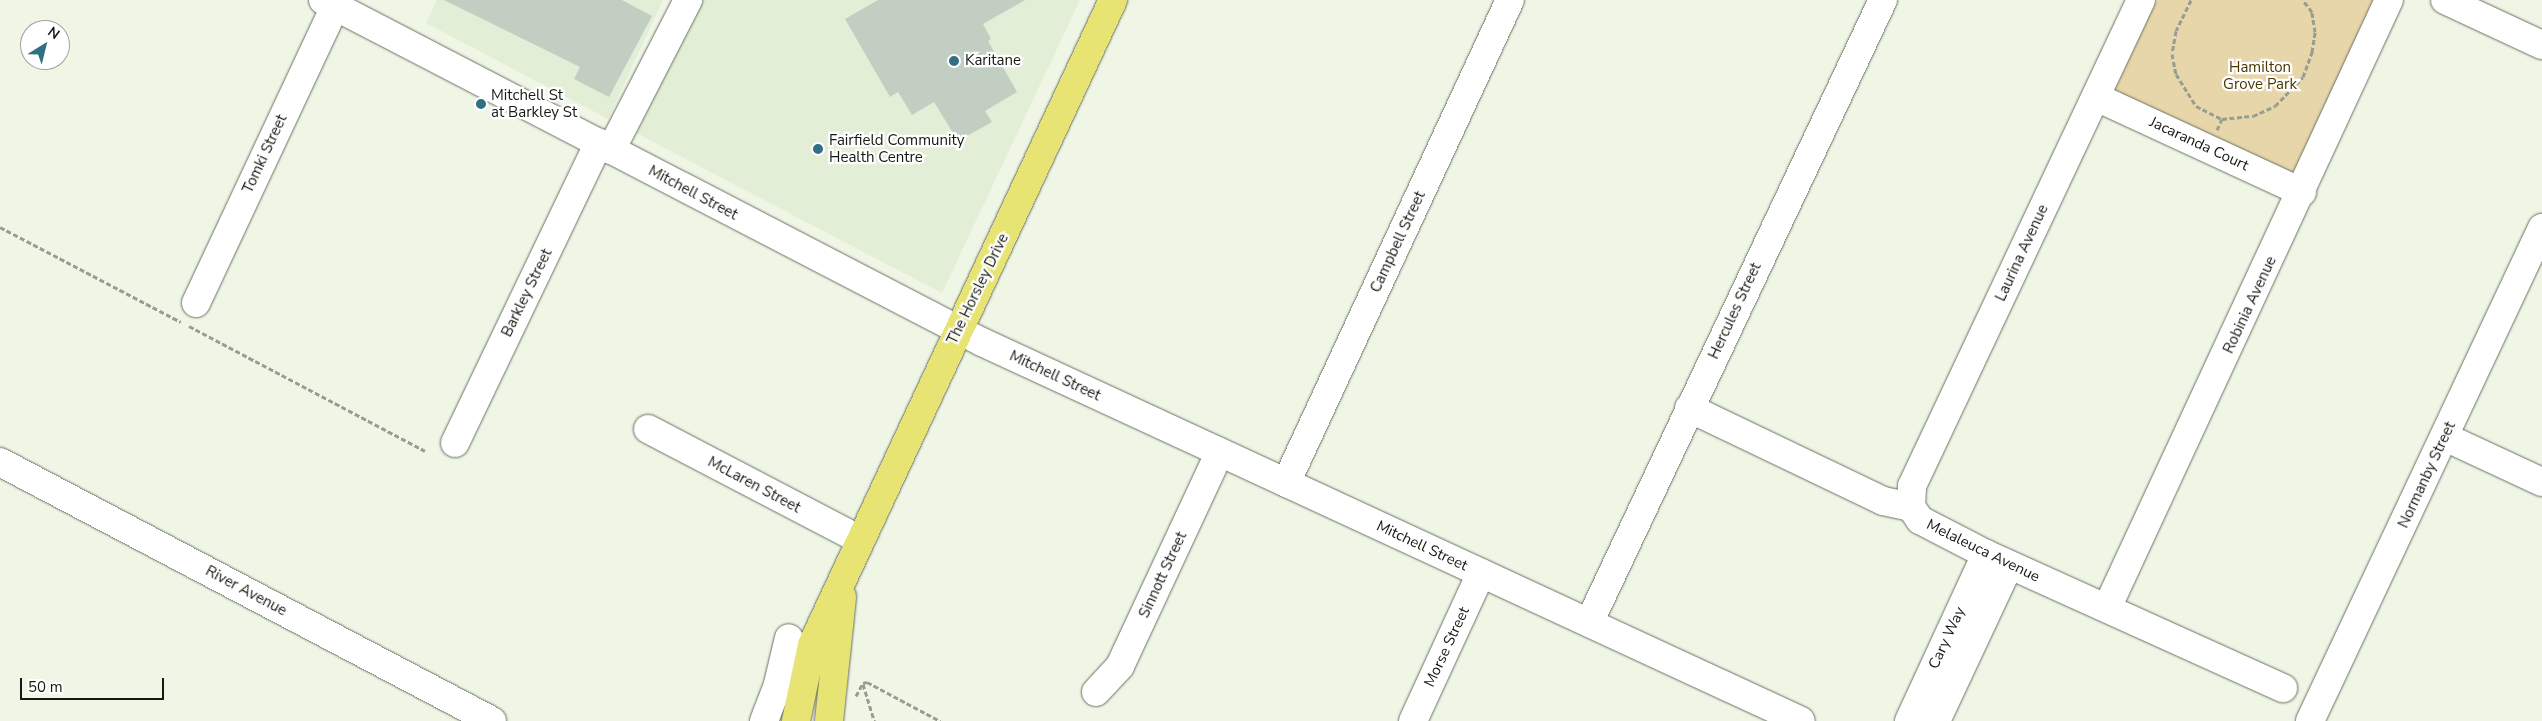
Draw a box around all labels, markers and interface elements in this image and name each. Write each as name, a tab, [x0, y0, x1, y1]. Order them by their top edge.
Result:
north arrow	[20, 20, 70, 70]
text: N	[44, 22, 63, 44]
place label: Karitane	[965, 52, 1021, 70]
marker: Karitane	[947, 54, 961, 68]
park label: Hamilton Grove Park	[2223, 58, 2297, 93]
place label: Mitchell St at Barkley St	[491, 86, 577, 121]
marker: Mitchell St at Barkley St	[475, 98, 487, 110]
street label: Tomki Street	[239, 112, 291, 196]
street label: Jacaranda Court	[2147, 113, 2251, 175]
place label: Fairfield Community Health Centre	[829, 131, 965, 166]
marker: Fairfield Community Health Centre	[811, 142, 825, 156]
street label: Mitchell Street	[645, 162, 741, 224]
street label: Campbell Street	[1367, 188, 1429, 296]
street label: Laurina Avenue	[1992, 202, 2052, 304]
street label: The Horsley Drive	[943, 231, 1013, 347]
street label: Barkley Street	[498, 246, 556, 340]
street label: Robinia Avenue	[2220, 253, 2280, 357]
street label: Hercules Street	[1705, 260, 1765, 362]
street label: Mitchell Street	[1007, 347, 1103, 405]
street label: Normanby Street	[2394, 419, 2460, 531]
street label: McLaren Street	[705, 453, 803, 517]
street label: Melaleuca Avenue	[1923, 516, 2043, 586]
street label: Mitchell Street	[1374, 517, 1470, 575]
street label: Sinnott Street	[1135, 529, 1191, 621]
street label: River Avenue	[202, 562, 290, 620]
street label: Morse Street	[1421, 604, 1473, 690]
street label: Cary Way	[1925, 604, 1969, 672]
scale bar	[22, 668, 166, 700]
text: 50 m	[28, 677, 63, 697]

